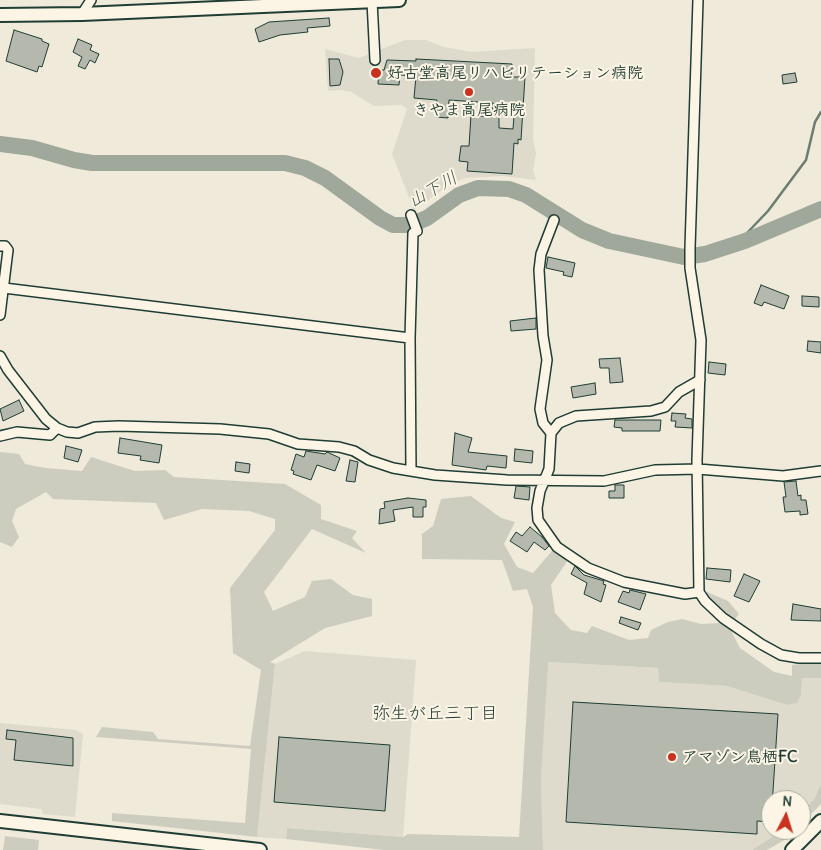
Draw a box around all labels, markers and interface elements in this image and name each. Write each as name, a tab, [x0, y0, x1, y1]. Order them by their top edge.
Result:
place label: 好古堂高尾リハビリテーション病院	[387, 63, 643, 83]
marker: 好古堂高尾リハビリテーション病院	[369, 66, 383, 80]
marker: きやま高尾病院	[463, 86, 475, 98]
place label: きやま高尾病院	[413, 100, 525, 120]
water label: 山下川	[404, 167, 462, 213]
district label: 弥生が丘三丁目	[372, 703, 498, 725]
place label: アマゾン鳥栖FC	[682, 747, 797, 767]
marker: アマゾン鳥栖FC	[666, 751, 678, 763]
north arrow	[761, 790, 811, 840]
text: N	[782, 792, 793, 810]

